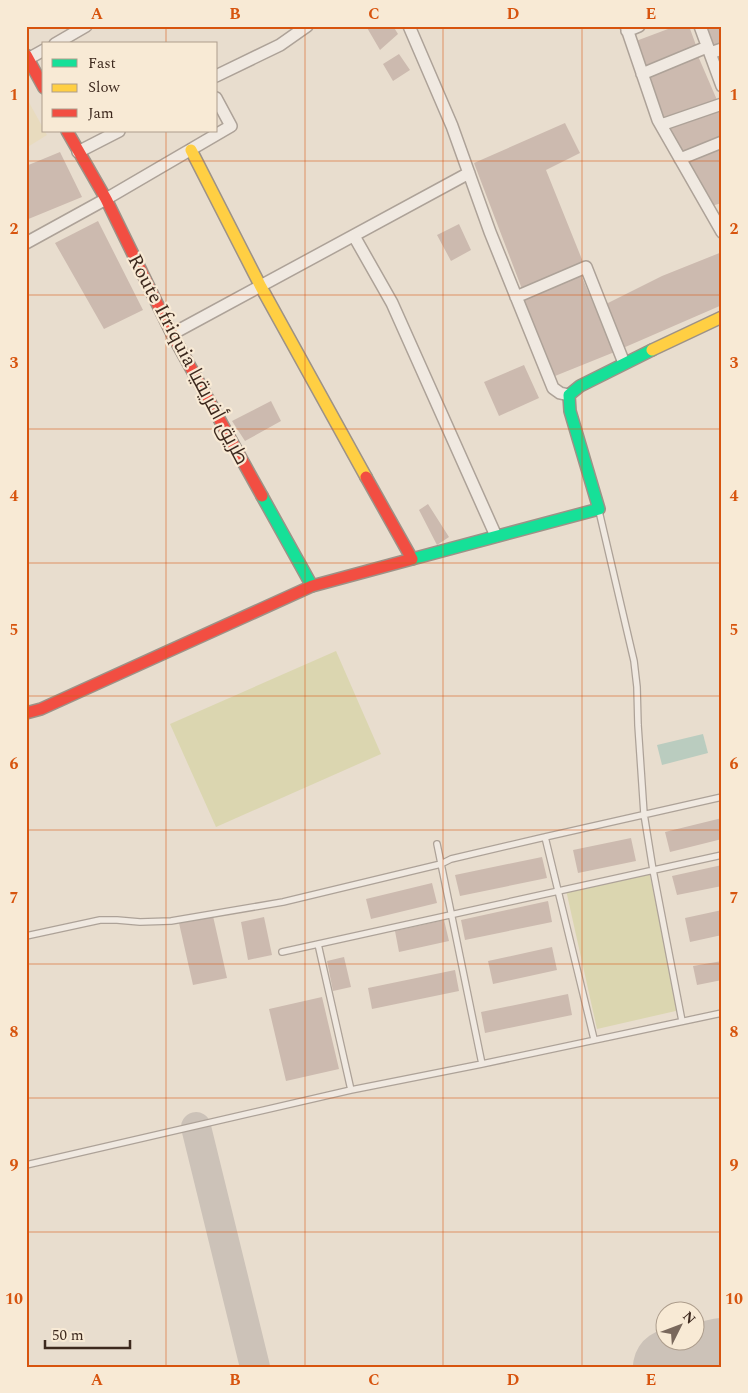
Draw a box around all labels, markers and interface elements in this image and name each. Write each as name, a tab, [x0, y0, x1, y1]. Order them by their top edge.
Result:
text: A	[91, 2, 104, 26]
text: B	[229, 2, 241, 26]
text: C	[368, 2, 380, 26]
text: D	[507, 2, 520, 26]
text: E	[646, 2, 656, 26]
legend	[42, 42, 218, 132]
text: Fast	[88, 52, 116, 75]
text: Slow	[88, 76, 120, 99]
text: 1	[10, 83, 18, 107]
text: 1	[730, 83, 738, 107]
text: Jam	[88, 102, 114, 125]
text: 2	[10, 217, 19, 241]
text: 2	[730, 217, 739, 241]
street label: Route Ifriquia طريق أفريقيا	[120, 249, 257, 470]
text: 3	[10, 351, 19, 375]
text: 3	[730, 351, 739, 375]
text: 4	[10, 484, 19, 508]
text: 4	[730, 484, 739, 508]
text: 5	[10, 618, 18, 642]
text: 5	[730, 618, 738, 642]
text: 6	[10, 752, 19, 776]
text: 6	[730, 752, 739, 776]
text: 7	[10, 886, 19, 910]
text: 7	[730, 886, 739, 910]
text: 8	[10, 1020, 19, 1044]
text: 8	[730, 1020, 739, 1044]
text: 9	[10, 1153, 19, 1177]
text: 9	[730, 1153, 739, 1177]
text: 10	[5, 1287, 23, 1311]
text: 10	[725, 1287, 743, 1311]
north arrow	[656, 1300, 706, 1350]
text: N	[678, 1306, 701, 1329]
scale bar	[45, 1318, 130, 1350]
text: 50 m	[52, 1324, 84, 1347]
text: A	[91, 1368, 104, 1392]
text: B	[229, 1368, 241, 1392]
text: C	[368, 1368, 380, 1392]
text: D	[507, 1368, 520, 1392]
text: E	[646, 1368, 656, 1392]

